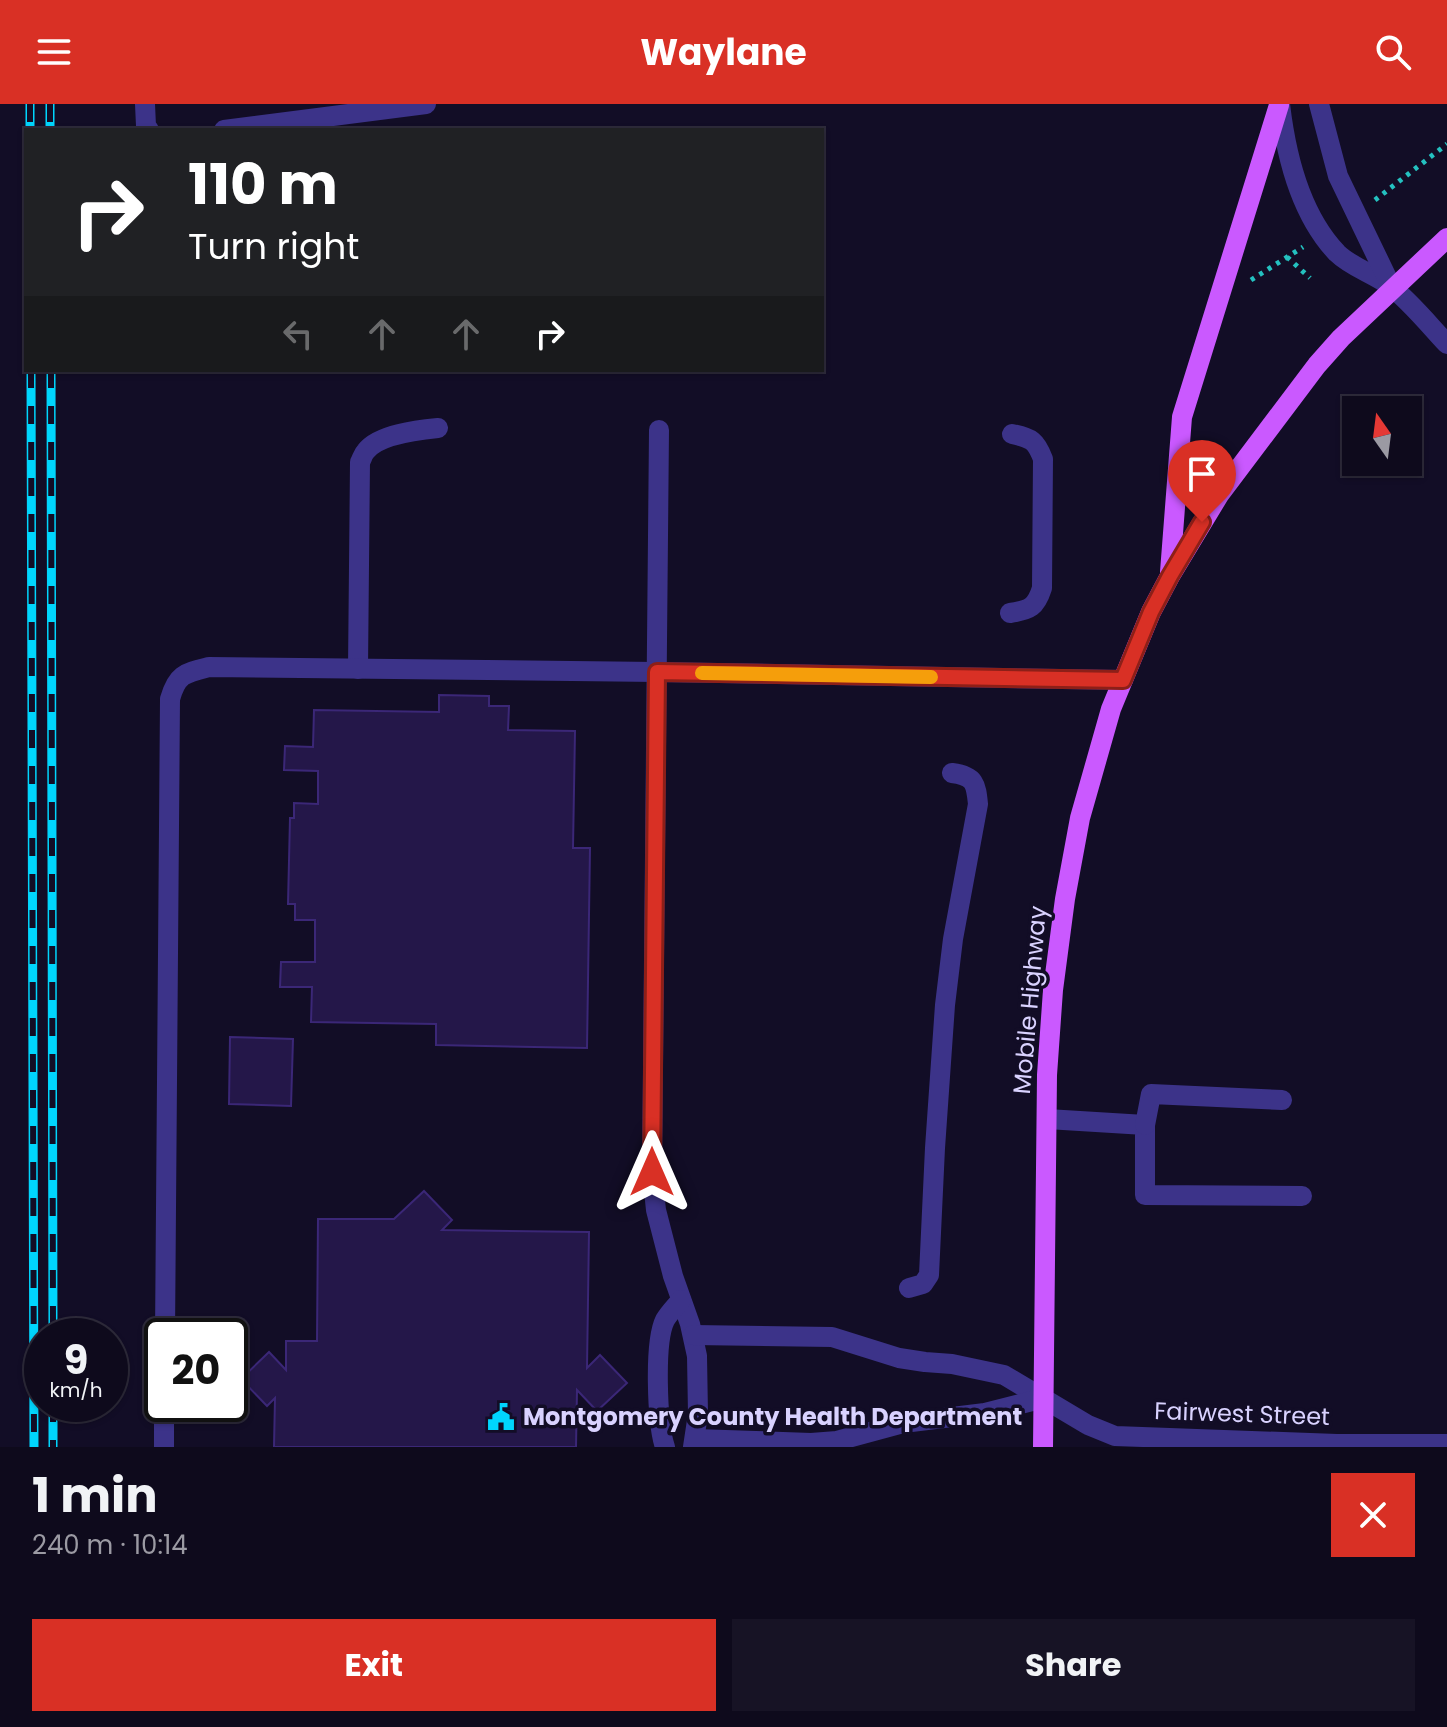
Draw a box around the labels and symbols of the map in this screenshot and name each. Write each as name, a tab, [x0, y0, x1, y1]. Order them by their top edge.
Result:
north arrow	[1342, 396, 1422, 476]
pin	[1168, 440, 1236, 522]
street label: Mobile Highway	[1005, 904, 1054, 1095]
position arrow	[610, 1130, 694, 1214]
speed limit sign: 20	[144, 1318, 248, 1422]
street label: Fairwest Street	[1154, 1394, 1330, 1433]
place label: Montgomery County Health Department	[523, 1400, 1022, 1433]
public building icon: Montgomery County Health Department	[486, 1402, 516, 1432]

